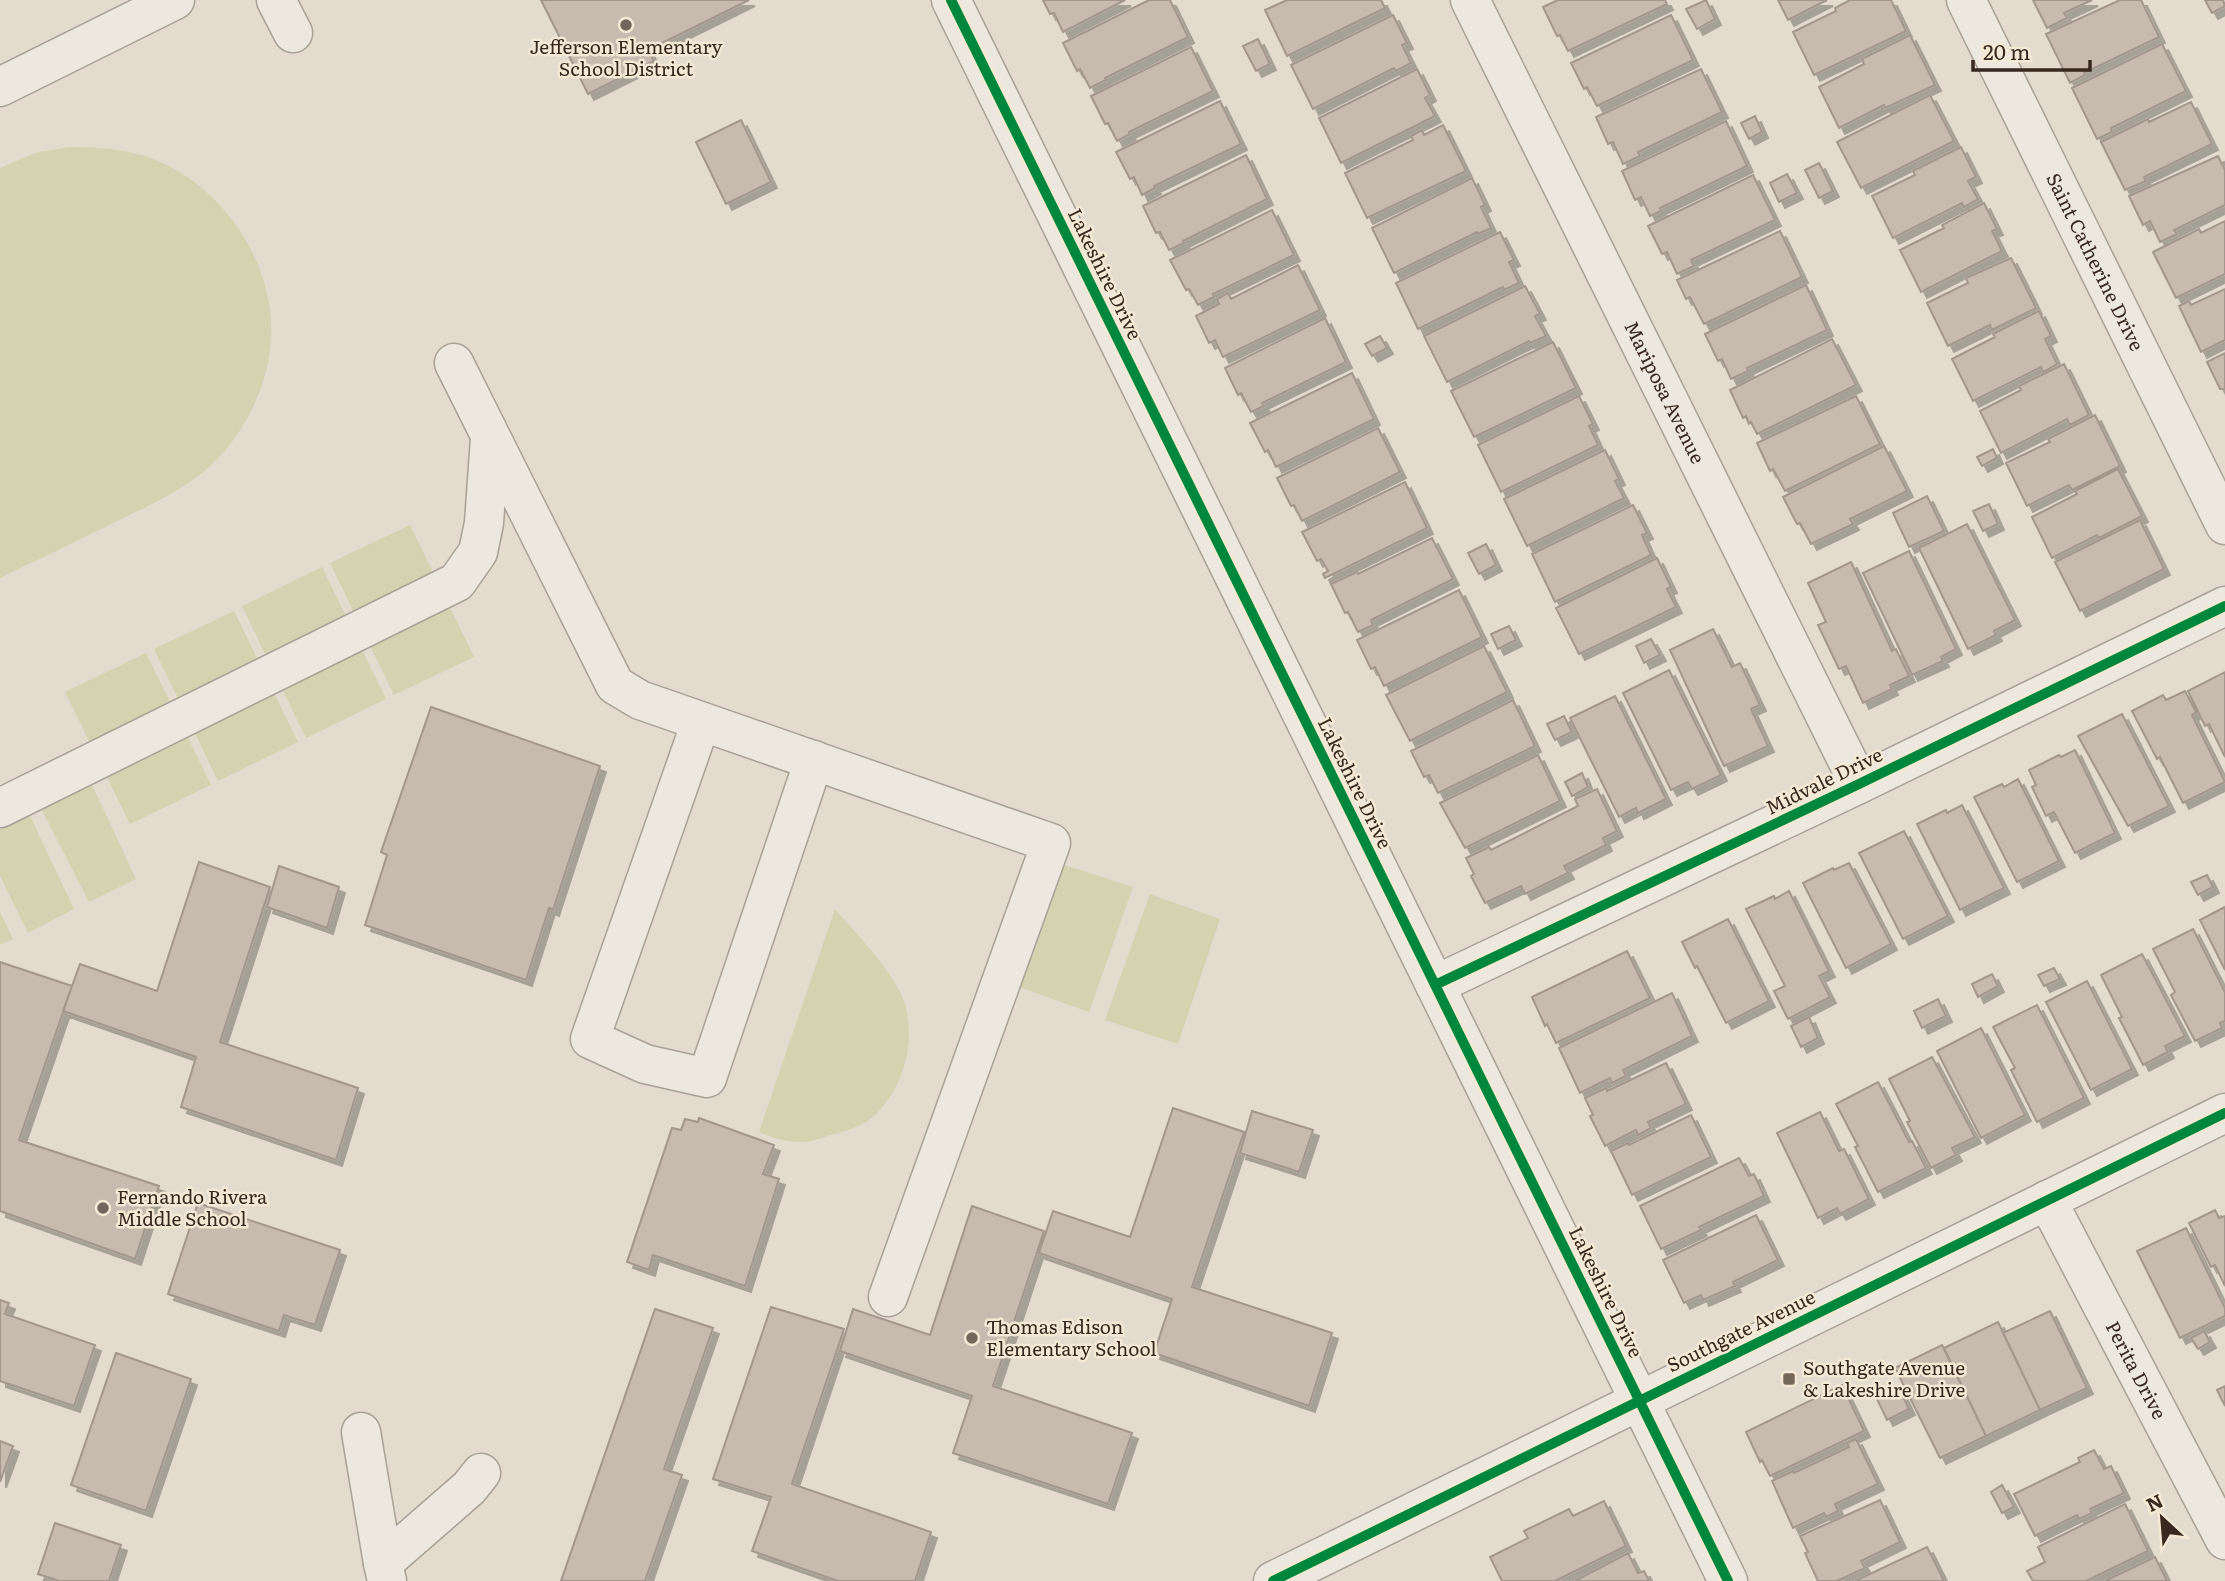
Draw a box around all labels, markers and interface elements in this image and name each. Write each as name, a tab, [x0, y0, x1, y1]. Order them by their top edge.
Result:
marker: Jefferson Elementary School District	[618, 17, 634, 33]
scale bar	[1973, 28, 2090, 72]
place label: Jefferson Elementary School District	[529, 32, 723, 82]
text: 20 m	[1983, 35, 2030, 66]
street label: Saint Catherine Drive	[2040, 168, 2152, 355]
street label: Lakeshire Drive	[1062, 203, 1150, 344]
street label: Mariposa Avenue	[1618, 316, 1713, 468]
street label: Lakeshire Drive	[1312, 712, 1400, 853]
street label: Midvale Drive	[1760, 740, 1887, 821]
place label: Fernando Rivera Middle School	[117, 1182, 268, 1232]
marker: Fernando Rivera Middle School	[95, 1200, 111, 1216]
street label: Lakeshire Drive	[1563, 1221, 1651, 1362]
street label: Southgate Avenue	[1662, 1282, 1820, 1378]
place label: Thomas Edison Elementary School	[986, 1312, 1157, 1362]
street label: Perita Drive	[2100, 1316, 2174, 1424]
marker: Thomas Edison Elementary School	[964, 1330, 980, 1346]
place label: Southgate Avenue & Lakeshire Drive	[1803, 1353, 1965, 1403]
marker: Southgate Avenue & Lakeshire Drive	[1781, 1371, 1797, 1387]
north arrow	[2127, 1483, 2197, 1553]
text: N	[2141, 1486, 2167, 1518]

